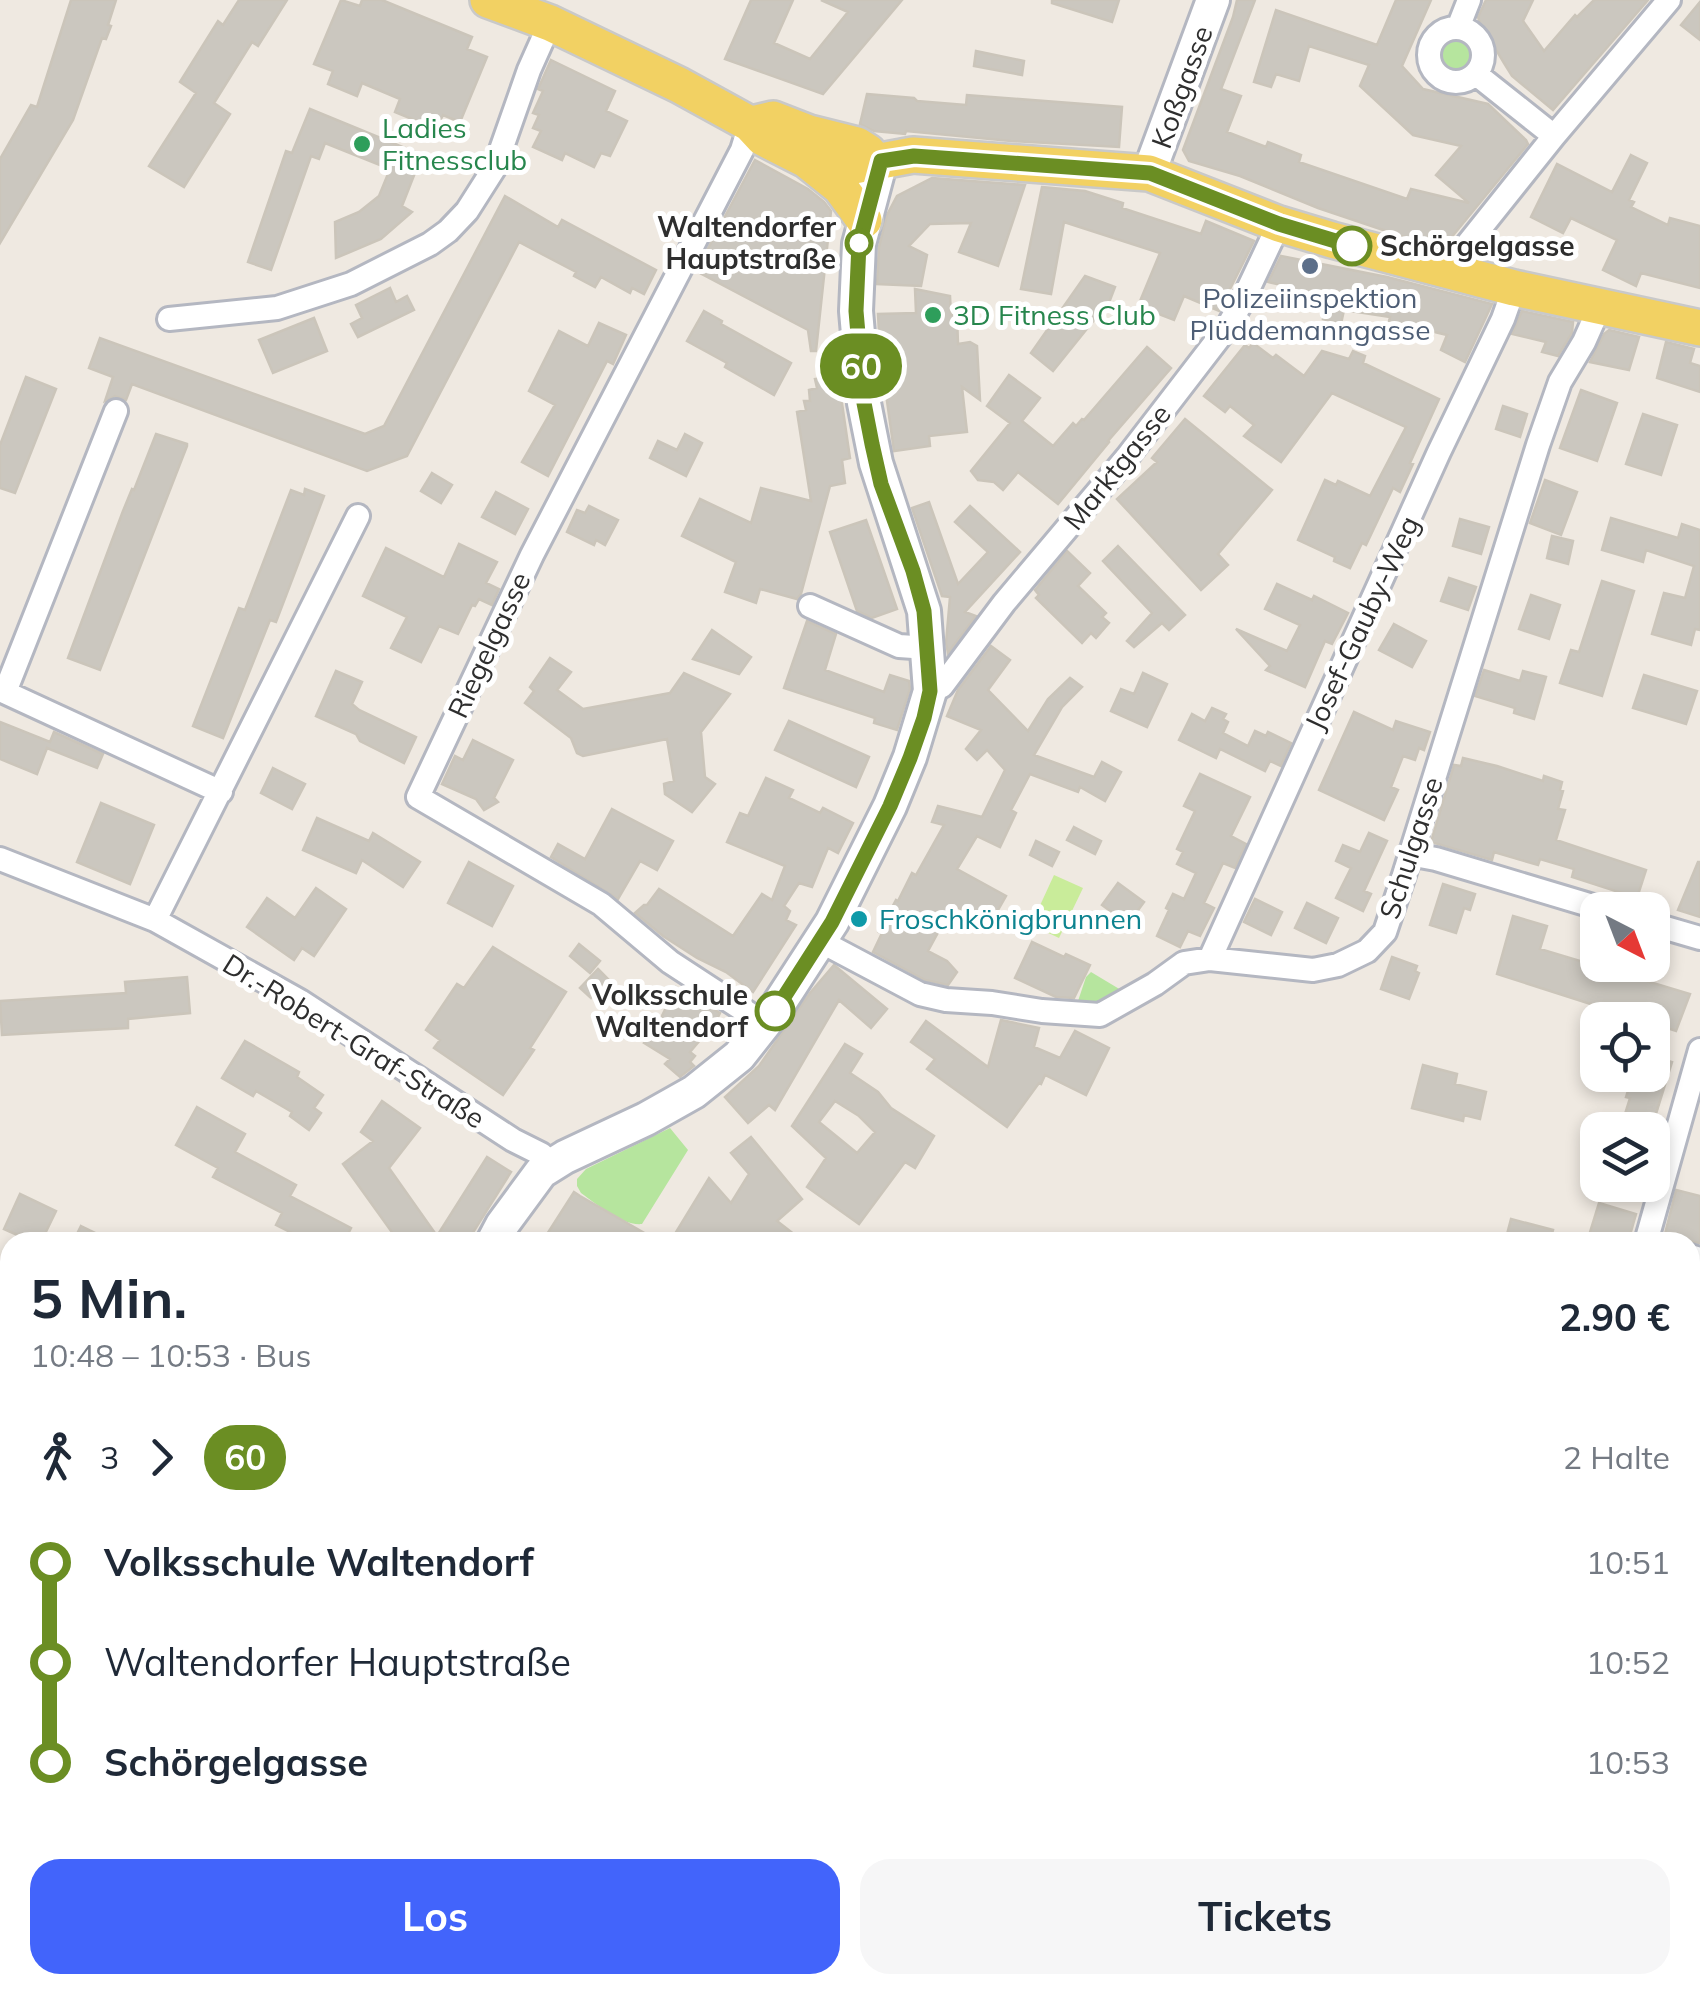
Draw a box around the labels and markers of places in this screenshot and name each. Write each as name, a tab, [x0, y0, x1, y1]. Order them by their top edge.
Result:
place label: Ladies Fitnessclub	[382, 110, 527, 177]
marker: Ladies Fitnessclub	[351, 133, 373, 155]
place label: Waltendorfer Hauptstraße	[657, 209, 836, 276]
marker: Schörgelgasse	[1333, 227, 1371, 265]
place label: Schörgelgasse	[1380, 228, 1575, 263]
marker: Waltendorfer Hauptstraße	[846, 230, 872, 256]
marker: Polizeiinspektion Plüddemanngasse	[1299, 255, 1321, 277]
place label: Polizeiinspektion Plüddemanngasse	[1190, 280, 1430, 347]
place label: 3D Fitness Club	[953, 297, 1156, 332]
marker: 3D Fitness Club	[922, 304, 944, 326]
place label: Froschkönigbrunnen	[879, 901, 1142, 936]
marker: Froschkönigbrunnen	[848, 908, 870, 930]
place label: Volksschule Waltendorf	[591, 977, 749, 1044]
marker: Volksschule Waltendorf	[756, 992, 794, 1030]

